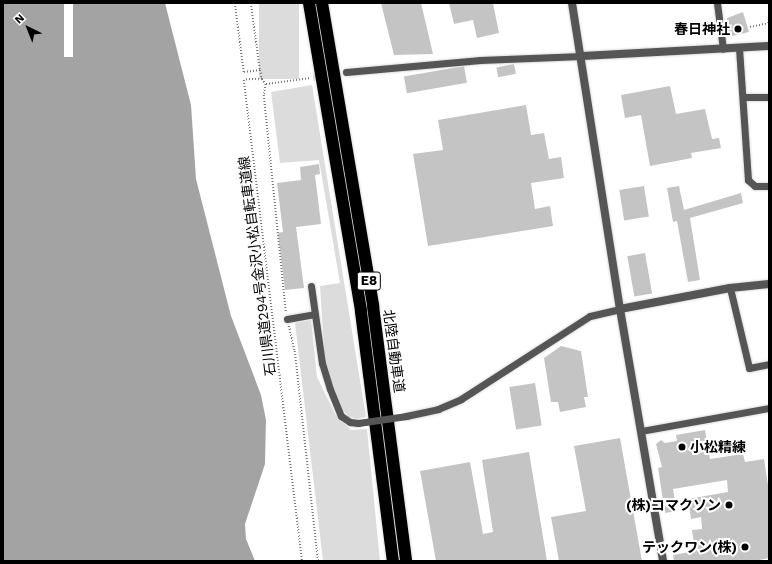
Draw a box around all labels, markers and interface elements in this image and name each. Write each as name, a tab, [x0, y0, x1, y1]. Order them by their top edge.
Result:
north arrow	[8, 8, 48, 48]
text: N	[12, 11, 27, 26]
place label: 春日神社	[674, 21, 730, 37]
marker: 春日神社	[733, 24, 743, 34]
street label: 石川県道294号金沢小松自転車道線	[235, 155, 279, 377]
road number: E8	[356, 270, 382, 292]
street label: 北陸自動車道	[380, 308, 408, 394]
place label: 小松精練	[690, 439, 746, 455]
marker: 小松精練	[677, 442, 687, 452]
place label: (株)コマクソン	[626, 497, 721, 513]
marker: (株)コマクソン	[724, 500, 734, 510]
place label: テックワン(株)	[642, 539, 737, 555]
marker: テックワン(株)	[740, 542, 750, 552]

